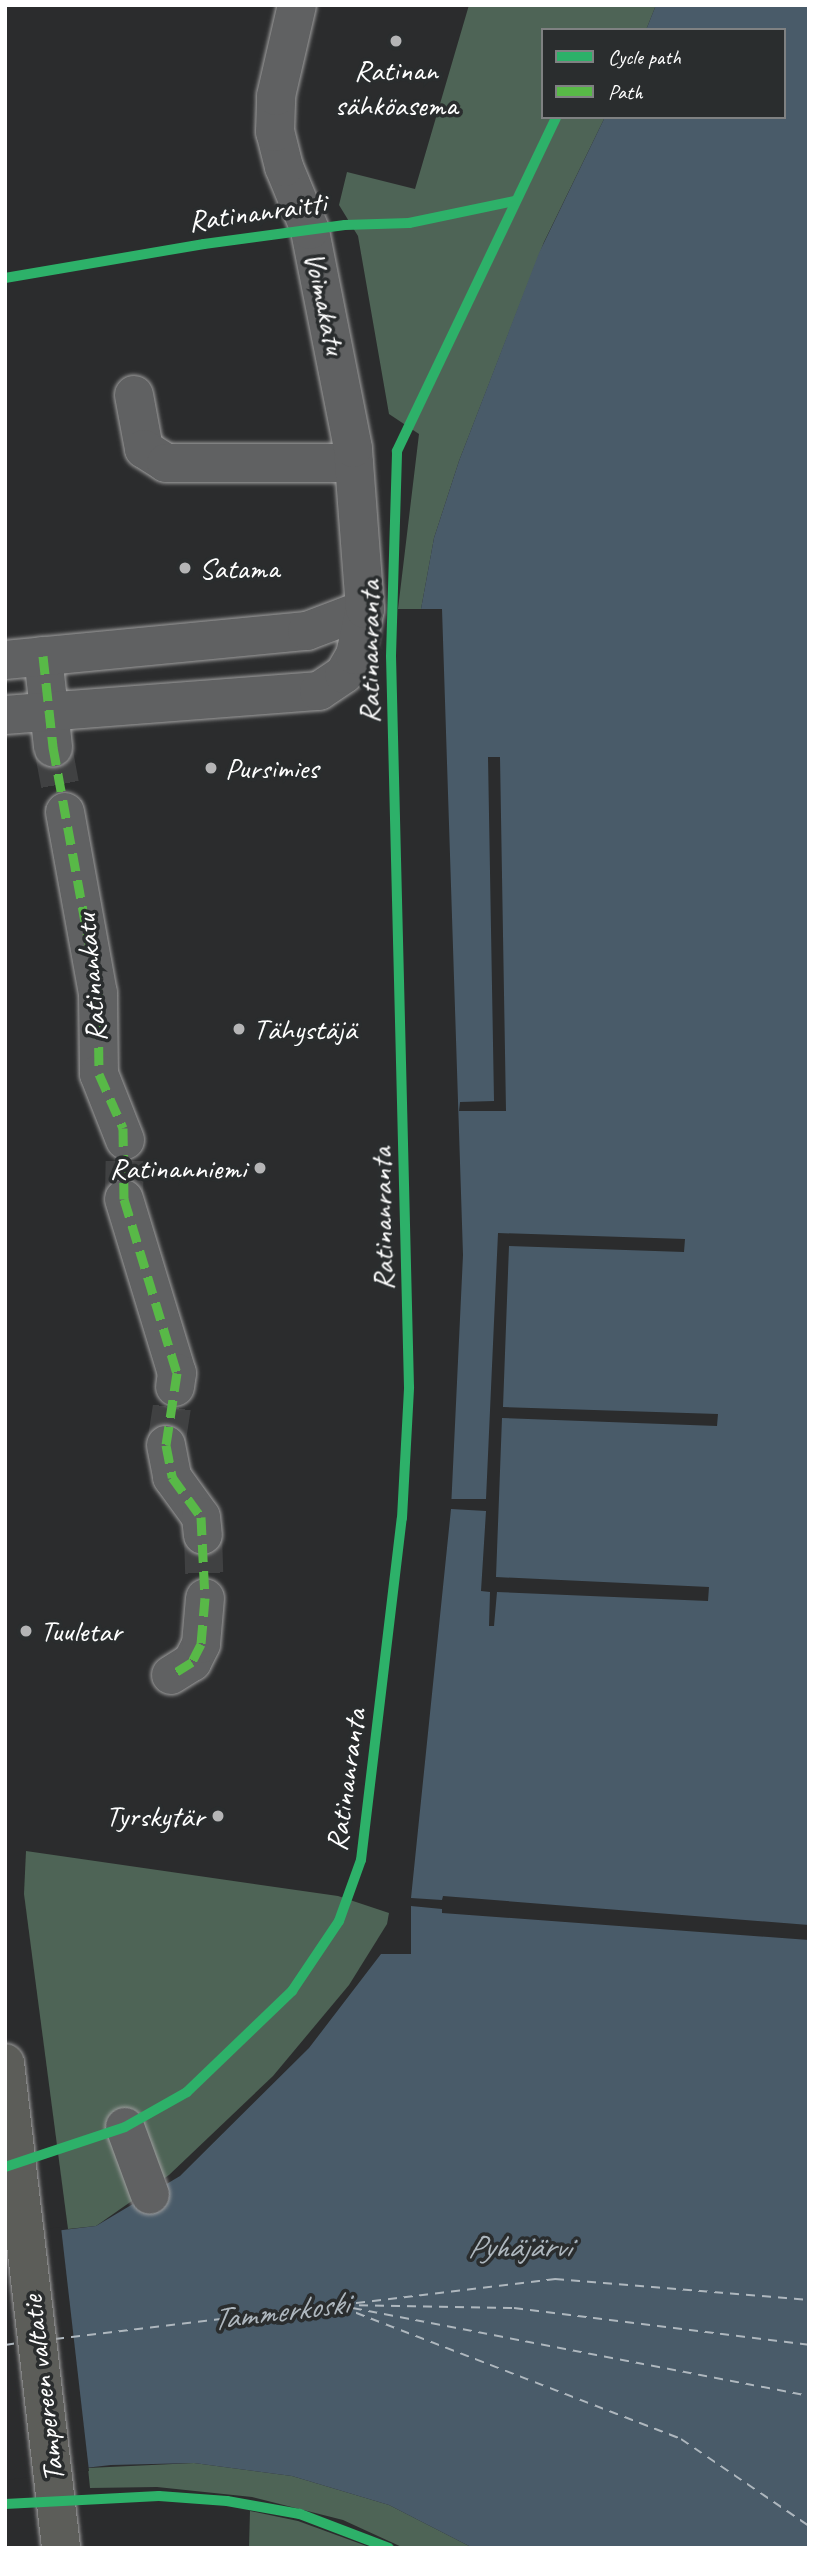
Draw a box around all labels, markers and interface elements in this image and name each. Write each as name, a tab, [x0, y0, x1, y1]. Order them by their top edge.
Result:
legend	[541, 28, 786, 119]
marker: Ratinan sähköasema	[388, 33, 404, 49]
text: Cycle path	[608, 44, 681, 70]
place label: Ratinan sähköasema	[335, 52, 457, 122]
text: Path	[608, 79, 643, 105]
street label: Ratinanraitti	[186, 185, 328, 239]
street label: Voimakatu	[297, 248, 353, 358]
place label: Satama	[199, 550, 279, 586]
marker: Satama	[177, 560, 193, 576]
street label: Ratinanranta	[351, 581, 387, 723]
place label: Pursimies	[225, 750, 318, 786]
marker: Pursimies	[203, 760, 219, 776]
street label: Ratinankatu	[67, 912, 115, 1044]
place label: Tähystäjä	[253, 1011, 356, 1047]
marker: Tähystäjä	[231, 1021, 247, 1037]
street label: Ratinanranta	[363, 1147, 401, 1291]
place label: Ratinanniemi	[109, 1150, 246, 1186]
marker: Ratinanniemi	[252, 1160, 268, 1176]
place label: Tuuletar	[40, 1613, 122, 1649]
marker: Tuuletar	[18, 1623, 34, 1639]
street label: Ratinanranta	[318, 1707, 374, 1853]
place label: Tyrskytär	[105, 1798, 204, 1834]
marker: Tyrskytär	[210, 1808, 226, 1824]
water label: Pyhäjärvi	[468, 2228, 570, 2266]
water label: Tammerkoski	[210, 2285, 350, 2339]
street label: Tampereen valtatie	[14, 2293, 72, 2485]

